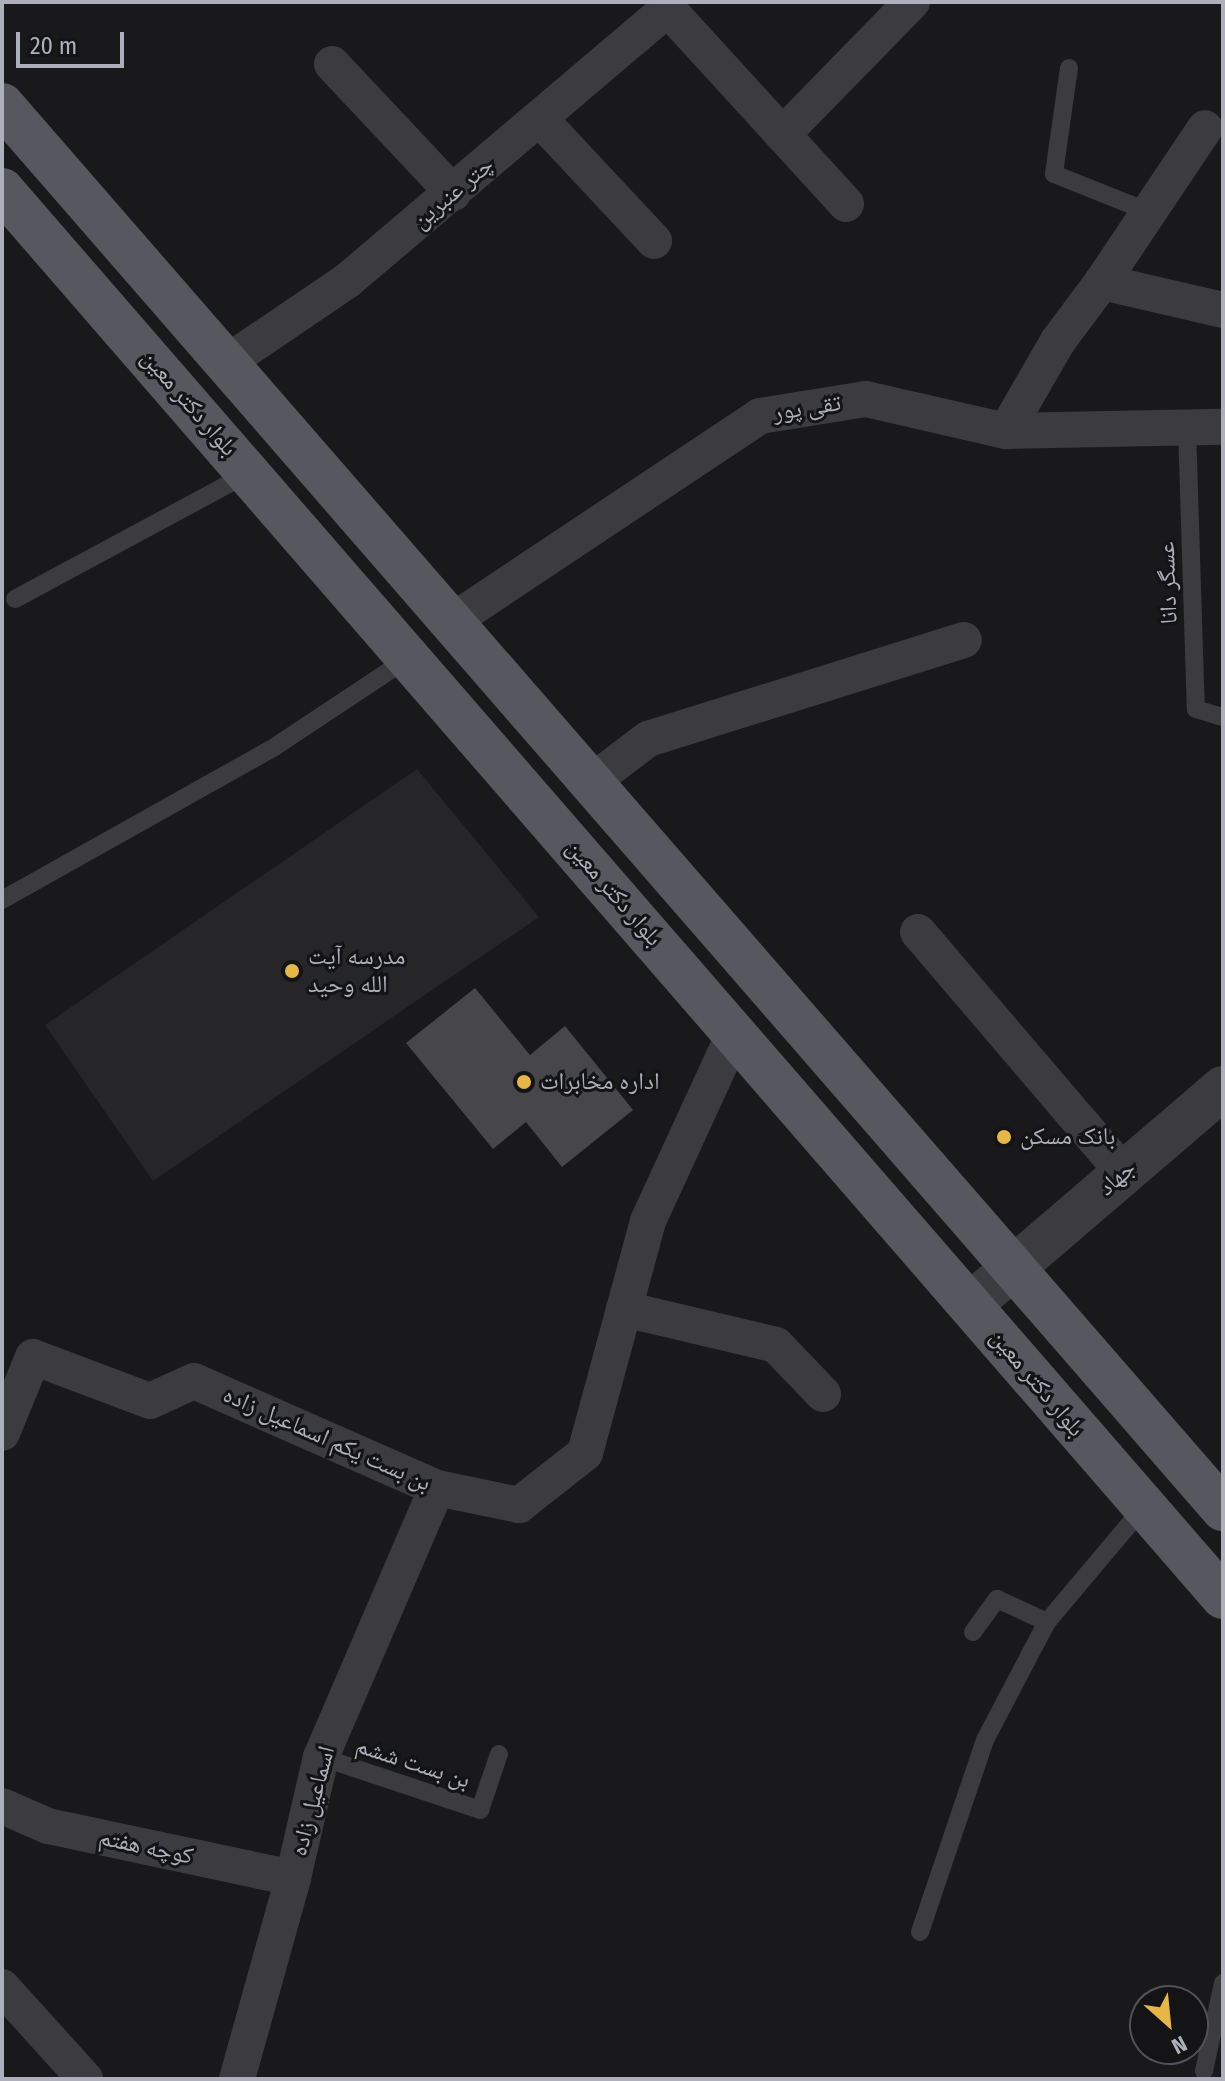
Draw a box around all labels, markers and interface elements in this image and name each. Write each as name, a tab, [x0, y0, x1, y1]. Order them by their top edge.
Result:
scale bar	[20, 16, 128, 66]
text: 20 m	[30, 32, 77, 60]
street label: چتر عنبرین	[406, 151, 500, 235]
street label: بلوار دکتر معین	[135, 344, 243, 462]
street label: تقی پور	[771, 388, 843, 428]
street label: عسگر دانا	[1152, 541, 1184, 625]
street label: بلوار دکتر معین	[560, 834, 668, 952]
place label: مدرسه آیت الله وحید	[308, 943, 405, 999]
marker: مدرسه آیت الله وحید	[283, 962, 301, 980]
place label: اداره مخابرات	[540, 1068, 660, 1096]
marker: اداره مخابرات	[515, 1073, 533, 1091]
place label: بانک مسکن	[1020, 1123, 1115, 1151]
marker: بانک مسکن	[995, 1128, 1013, 1146]
street label: جهاد	[1092, 1154, 1142, 1202]
street label: بلوار دکتر معین	[984, 1323, 1090, 1443]
street label: بن بست یکم اسماعیل زاده	[219, 1380, 435, 1498]
street label: بن بست ششم	[352, 1731, 474, 1795]
street label: اسماعیل زاده	[284, 1743, 342, 1859]
street label: کوچه هفتم	[96, 1823, 196, 1871]
north arrow	[1129, 1985, 1209, 2065]
text: N	[1167, 2030, 1191, 2060]

